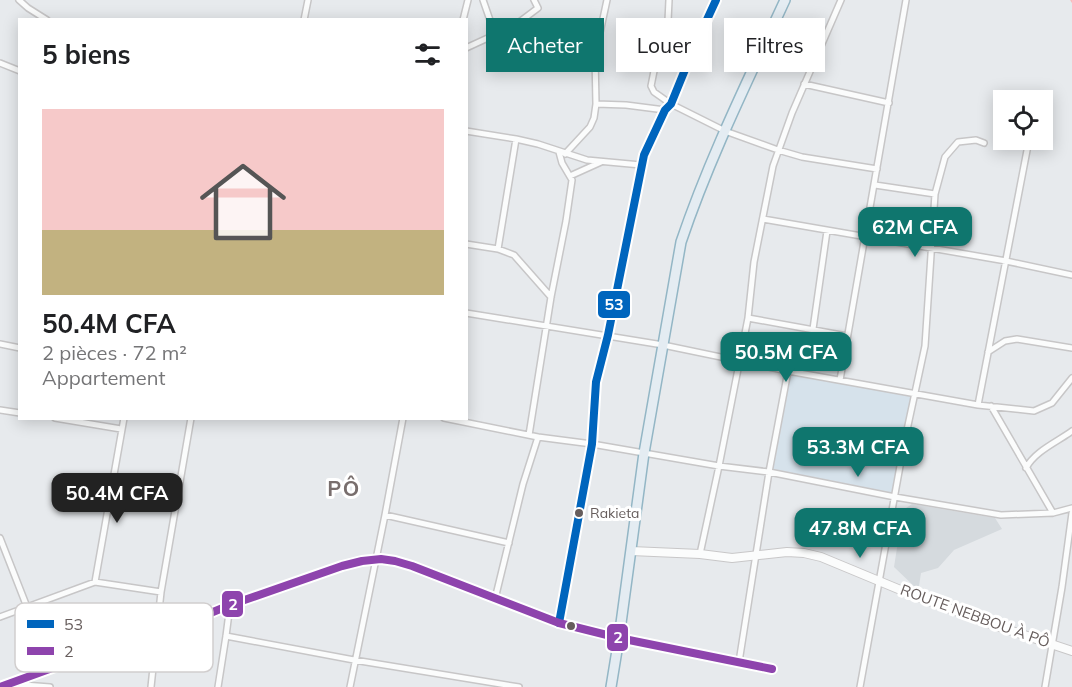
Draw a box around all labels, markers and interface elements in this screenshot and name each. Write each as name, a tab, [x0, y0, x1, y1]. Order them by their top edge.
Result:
chip: Acheter	[486, 18, 604, 72]
chip: Louer	[616, 18, 712, 72]
chip: Filtres	[724, 18, 825, 72]
text: 5 biens	[42, 38, 131, 71]
icon: filters	[411, 38, 444, 71]
map controls	[993, 90, 1053, 150]
button: locate	[993, 90, 1053, 150]
icon: home	[189, 148, 297, 256]
pin: 62M CFA	[860, 207, 970, 258]
text: 62M CFA	[872, 214, 958, 239]
line badge: 53	[597, 290, 631, 319]
text: 53	[604, 294, 624, 314]
text: 50.4M CFA	[42, 307, 176, 340]
pin: 50.5M CFA	[717, 332, 855, 383]
text: 50.5M CFA	[735, 339, 837, 364]
text: 2 pièces · 72 m²	[42, 340, 187, 365]
text: Appartement	[42, 365, 165, 390]
pin: 53.3M CFA	[789, 427, 927, 478]
text: 53.3M CFA	[807, 434, 909, 459]
pin: 50.4M CFA	[48, 473, 186, 524]
district label: PÔ	[327, 475, 361, 501]
text: 50.4M CFA	[66, 480, 168, 505]
place label: Rakieta	[590, 504, 640, 522]
marker: Rakieta	[573, 507, 585, 519]
pin: 47.8M CFA	[791, 508, 929, 559]
text: 47.8M CFA	[809, 515, 911, 540]
street label: ROUTE NEBBOU À PÔ	[898, 580, 1053, 651]
line badge: 2	[221, 590, 244, 618]
text: 2	[228, 594, 238, 614]
legend	[15, 603, 213, 672]
text: 53	[64, 614, 83, 634]
unlabelled marker	[565, 620, 577, 632]
line badge: 2	[606, 623, 629, 652]
text: 2	[613, 627, 623, 647]
text: 2	[64, 641, 74, 661]

